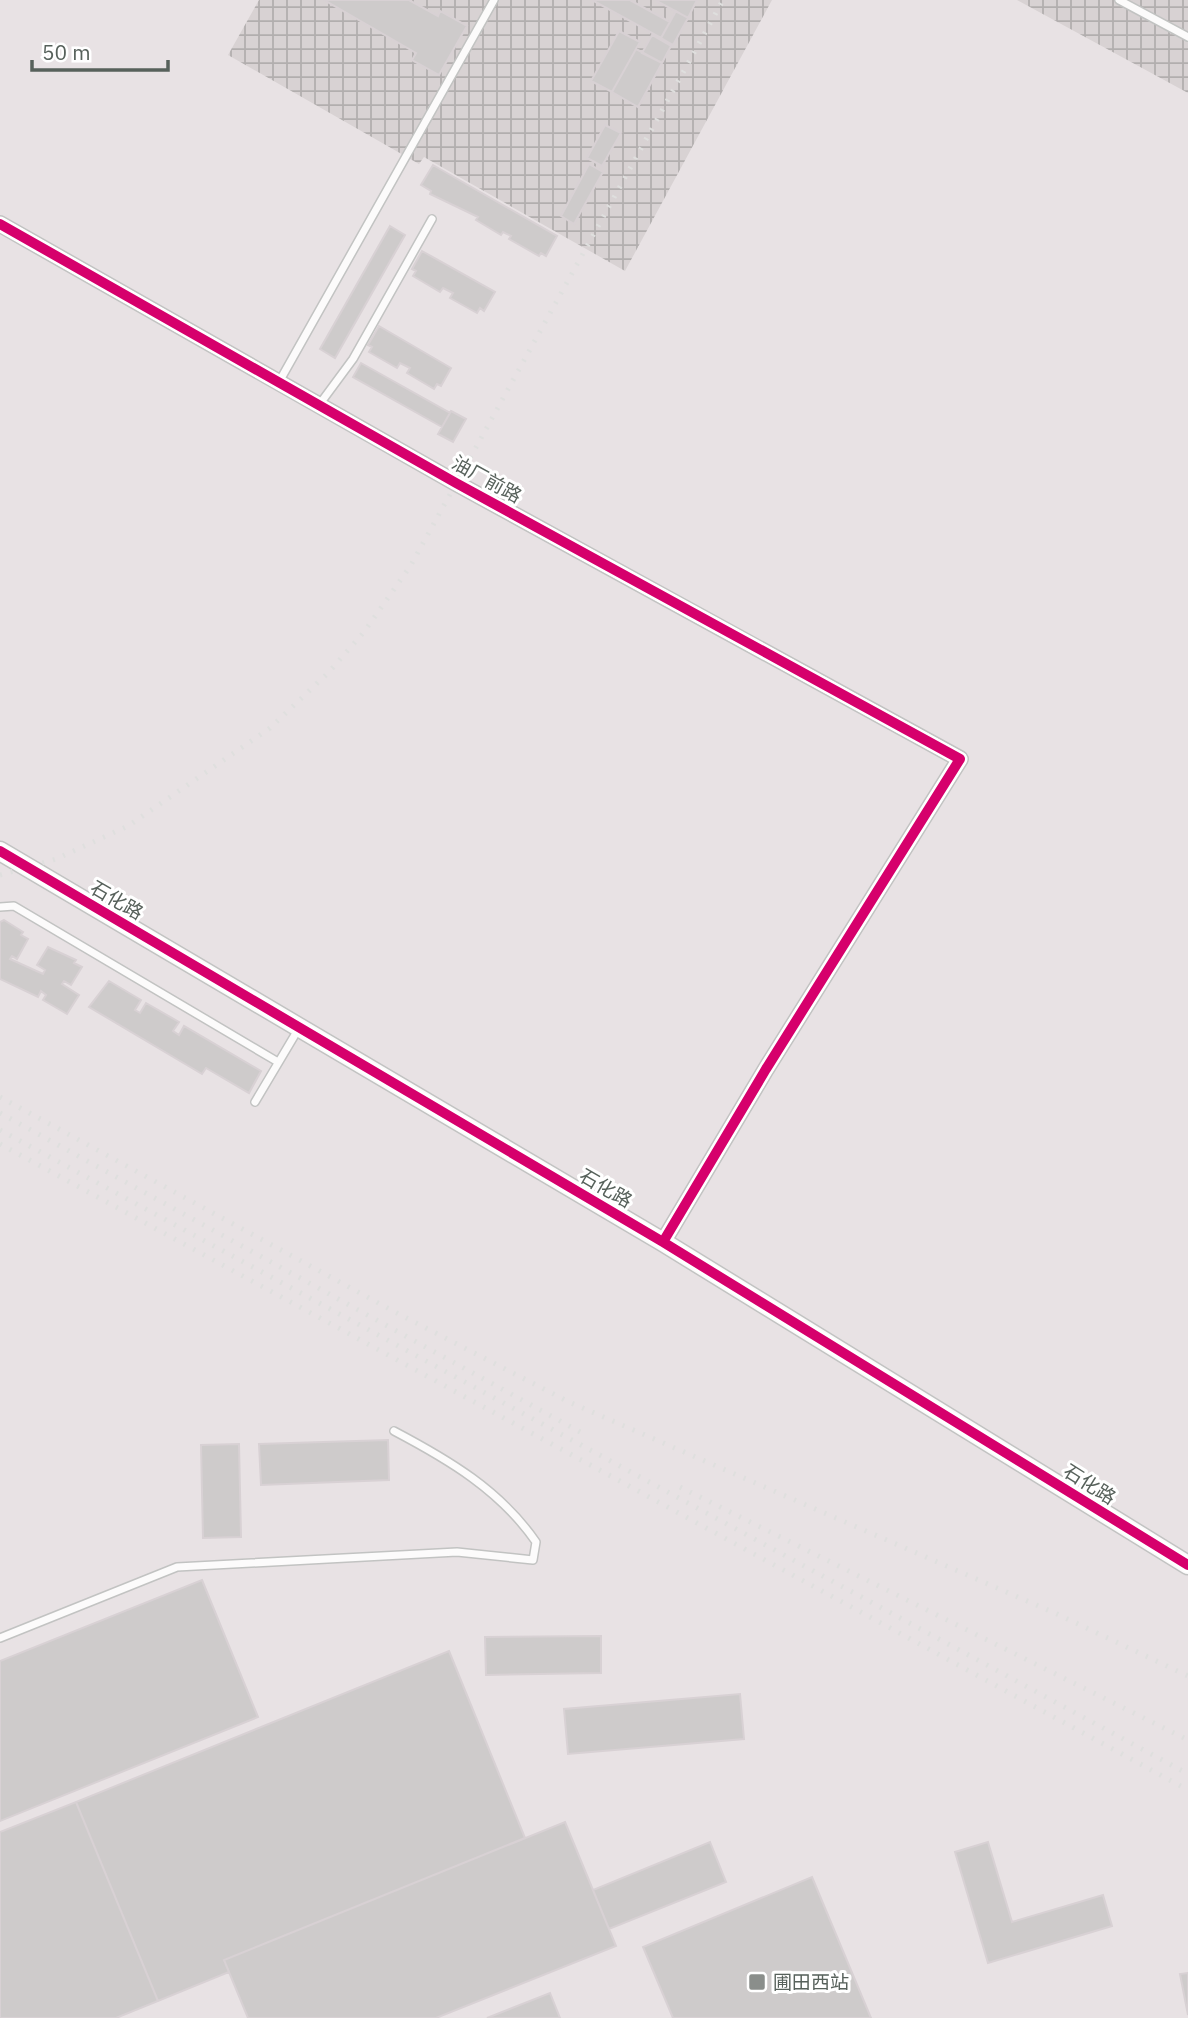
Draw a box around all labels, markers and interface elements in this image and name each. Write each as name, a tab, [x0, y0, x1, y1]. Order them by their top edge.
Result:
scale bar	[32, 28, 168, 72]
text: 50 m	[42, 38, 91, 66]
street label: 油厂前路	[448, 450, 526, 508]
street label: 石化路	[86, 875, 148, 925]
street label: 石化路	[575, 1163, 637, 1213]
street label: 石化路	[1059, 1459, 1121, 1509]
place label: 圃田西站	[773, 1970, 849, 1994]
marker: 圃田西站	[747, 1972, 767, 1992]

